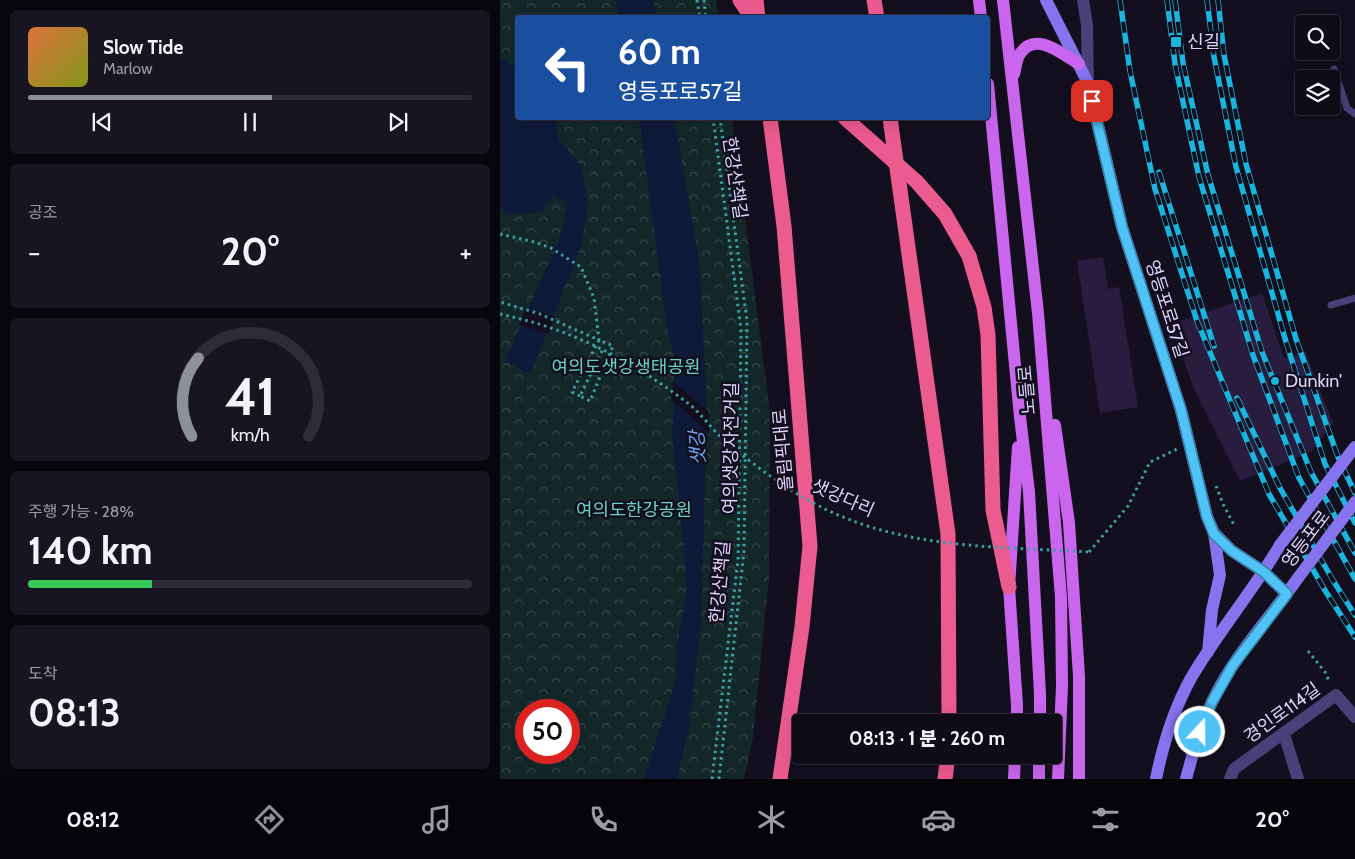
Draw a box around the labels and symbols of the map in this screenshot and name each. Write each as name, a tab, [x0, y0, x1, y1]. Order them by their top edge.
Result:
place label: 신길	[1187, 31, 1220, 53]
marker: 신길	[1169, 35, 1183, 49]
pin	[1071, 80, 1113, 122]
street label: 한강산책길	[718, 135, 752, 221]
street label: 영등포로57길	[1141, 257, 1193, 361]
park label: 여의도샛강생태공원	[551, 356, 701, 378]
street label: 노들로	[1014, 364, 1040, 416]
place label: Dunkin'	[1285, 370, 1342, 392]
marker: Dunkin'	[1269, 375, 1281, 387]
street label: 여의샛강자전거길	[719, 382, 743, 514]
street label: 올림픽대로	[768, 408, 798, 492]
water label: 샛강	[685, 427, 710, 466]
street label: 샛강다리	[808, 474, 878, 522]
park label: 여의도한강공원	[576, 499, 692, 521]
street label: 영등포로	[1277, 506, 1335, 572]
street label: 한강산책길	[705, 540, 735, 624]
street label: 경인로114길	[1240, 678, 1324, 748]
speed limit sign: 50	[515, 699, 580, 764]
position arrow	[1173, 705, 1225, 757]

